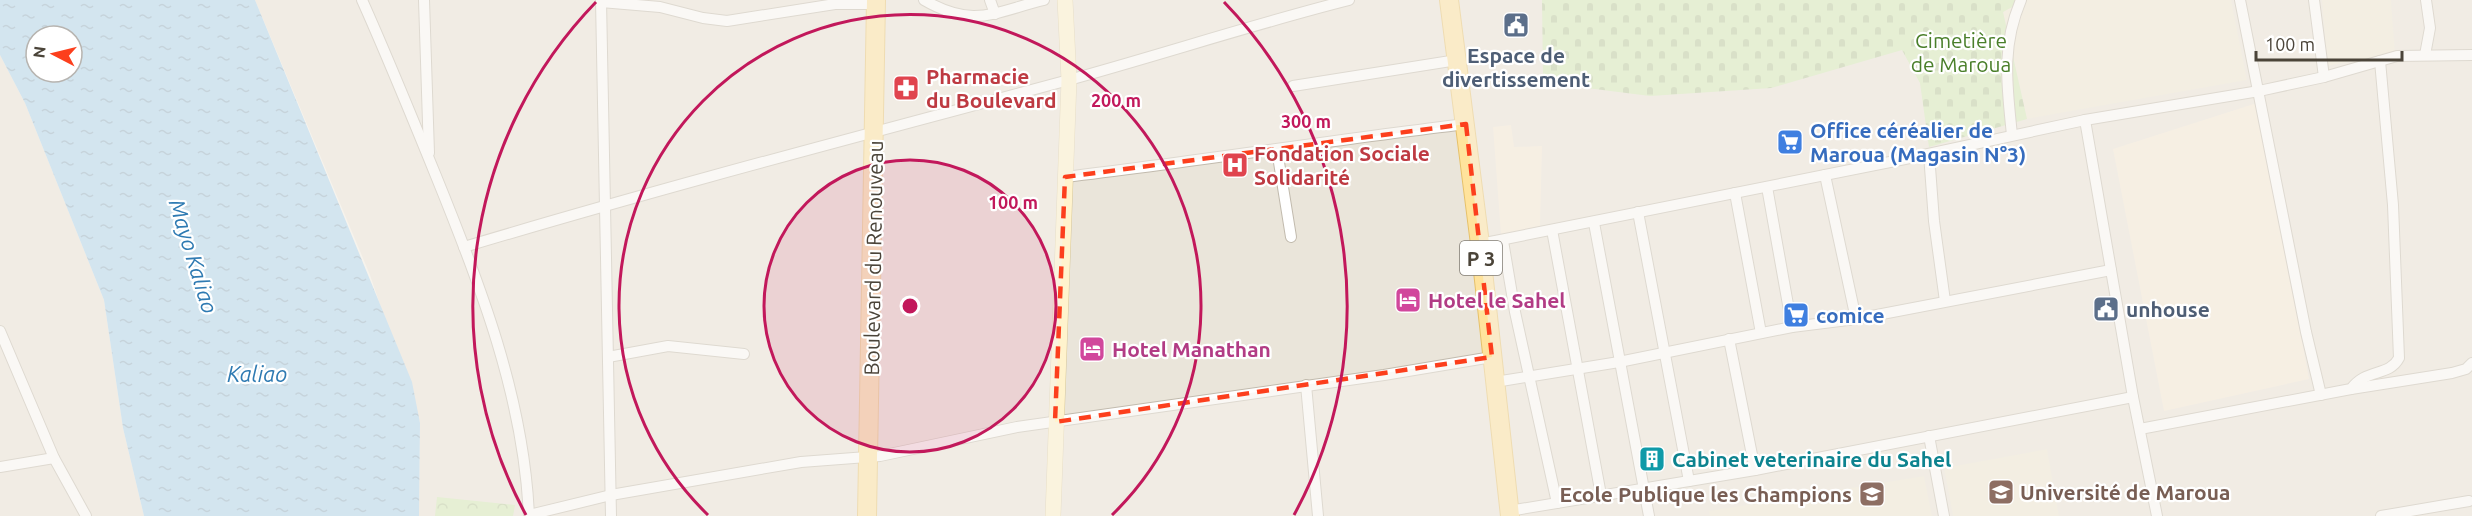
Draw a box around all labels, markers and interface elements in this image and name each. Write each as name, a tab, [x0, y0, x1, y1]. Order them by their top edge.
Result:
public building icon: Espace de divertissement	[1501, 10, 1531, 40]
north arrow	[24, 24, 84, 84]
scale bar	[2256, 24, 2402, 62]
park label: Cimetière de Maroua	[1911, 28, 2011, 76]
text: 100 m	[2265, 34, 2315, 54]
place label: Espace de divertissement	[1442, 43, 1590, 91]
text: N	[29, 45, 49, 59]
place label: Pharmacie du Boulevard	[926, 64, 1057, 112]
pharmacy icon: Pharmacie du Boulevard	[891, 73, 921, 103]
text: 200 m	[1091, 90, 1141, 110]
text: 300 m	[1281, 111, 1331, 131]
place label: Office céréalier de Maroua (Magasin N°3)	[1810, 118, 2026, 166]
supermarket icon: Office céréalier de Maroua (Magasin N°3)	[1775, 127, 1805, 157]
street label: Boulevard du Renouveau	[859, 140, 887, 376]
place label: Fondation Sociale Solidarité	[1254, 141, 1430, 189]
hospital icon: Fondation Sociale Solidarité	[1220, 150, 1250, 180]
text: 100 m	[988, 192, 1038, 212]
water label: Mayo Kaliao	[165, 196, 223, 316]
road number: P 3	[1460, 241, 1502, 275]
hotel icon: Hotel le Sahel	[1393, 285, 1423, 315]
place label: Hotel le Sahel	[1428, 288, 1566, 312]
public building icon: unhouse	[2091, 294, 2121, 324]
centre of rings	[900, 296, 920, 316]
place label: unhouse	[2126, 297, 2210, 321]
supermarket icon: comice	[1781, 300, 1811, 330]
place label: comice	[1816, 303, 1884, 327]
hotel icon: Hotel Manathan	[1077, 334, 1107, 364]
place label: Hotel Manathan	[1112, 337, 1271, 361]
water label: Kaliao	[227, 361, 287, 386]
building icon: Cabinet veterinaire du Sahel	[1637, 444, 1667, 474]
place label: Cabinet veterinaire du Sahel	[1672, 447, 1951, 471]
school or university icon: Université de Maroua	[1986, 477, 2016, 507]
school or university icon: Ecole Publique les Champions	[1857, 479, 1887, 509]
place label: Université de Maroua	[2020, 480, 2230, 504]
place label: Ecole Publique les Champions	[1560, 482, 1852, 506]

